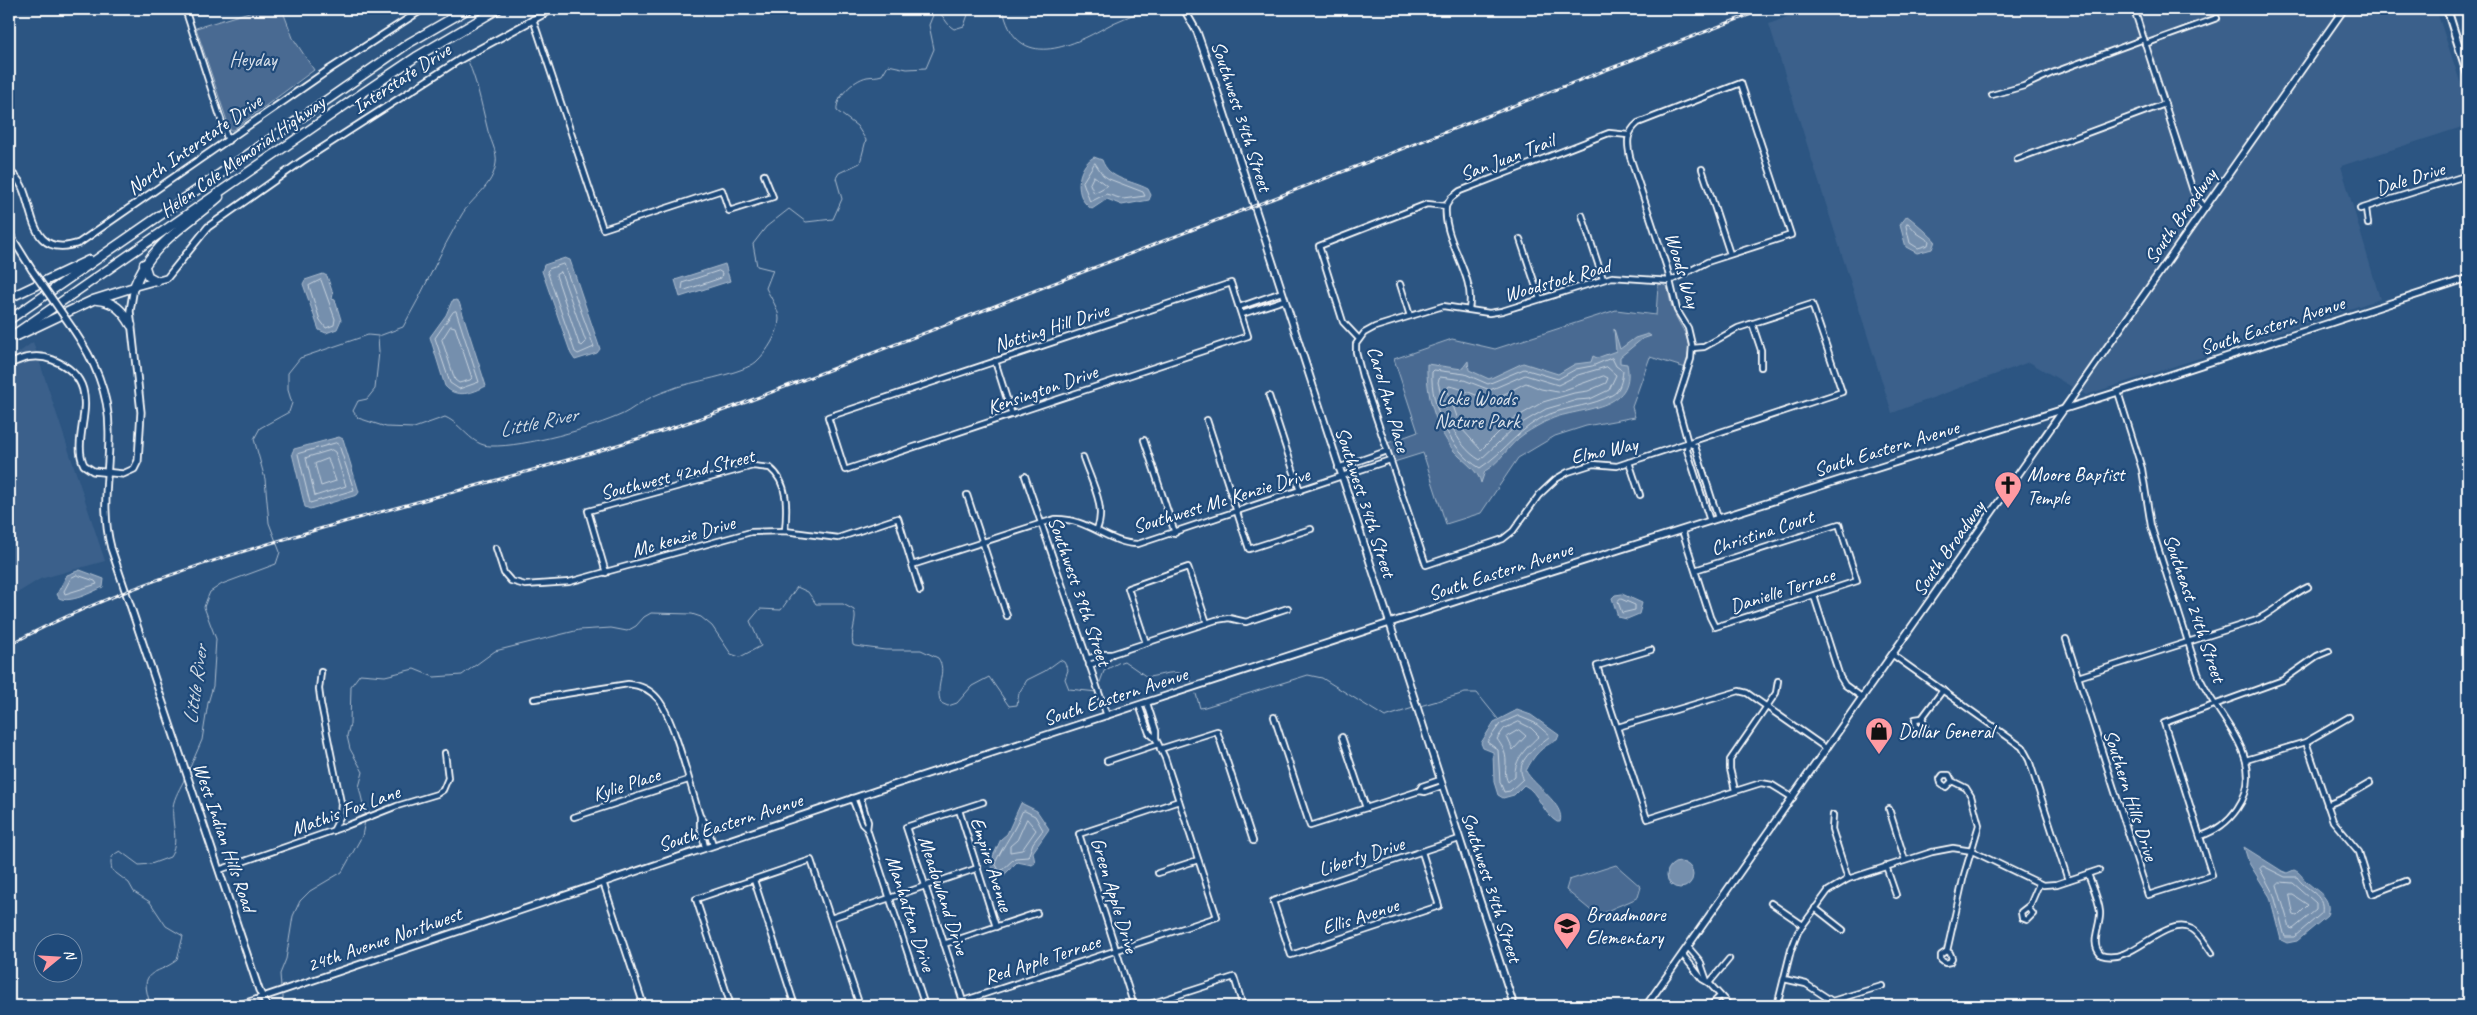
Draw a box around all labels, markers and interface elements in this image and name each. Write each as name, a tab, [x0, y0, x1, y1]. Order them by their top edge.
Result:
street label: Interstate Drive	[347, 36, 456, 120]
street label: Southwest 34th Street	[1205, 38, 1278, 197]
park label: Heyday	[229, 47, 279, 72]
street label: North Interstate Drive	[122, 88, 268, 200]
street label: Helen Cole Memorial Highway	[155, 89, 332, 223]
street label: San Juan Trail	[1457, 127, 1561, 187]
street label: Dale Drive	[2373, 156, 2449, 201]
street label: South Broadway	[2138, 162, 2224, 269]
street label: Woods Way	[1659, 229, 1706, 313]
street label: Woodstock Road	[1501, 252, 1616, 308]
street label: South Eastern Avenue	[2197, 290, 2349, 361]
street label: Notting Hill Drive	[991, 297, 1113, 358]
street label: Carol Ann Place	[1361, 343, 1416, 456]
street label: Kensington Drive	[984, 358, 1102, 420]
park label: Lake Woods Nature Park	[1435, 386, 1521, 434]
water label: Little River	[497, 400, 583, 443]
street label: South Eastern Avenue	[1811, 414, 1963, 482]
street label: Southwest 34th Street	[1329, 424, 1402, 583]
street label: Elmo Way	[1569, 431, 1642, 470]
street label: Southwest 42nd Street	[598, 443, 759, 506]
street label: Southwest Mc Kenzie Drive	[1130, 461, 1314, 539]
place label: Moore Baptist Temple	[2027, 462, 2127, 510]
church icon: Moore Baptist Temple	[1993, 470, 2023, 509]
street label: South Broadway	[1906, 494, 1992, 601]
street label: Christina Court	[1708, 503, 1819, 561]
street label: Mc kenzie Drive	[629, 509, 739, 563]
street label: Southwest 39th Street	[1042, 513, 1118, 671]
street label: Southeast 24th Street	[2157, 531, 2232, 688]
street label: South Eastern Avenue	[1425, 536, 1577, 607]
street label: Danielle Terrace	[1727, 561, 1839, 619]
water label: Little River	[177, 641, 214, 726]
street label: South Eastern Avenue	[1040, 661, 1192, 732]
shop icon: Dollar General	[1864, 716, 1894, 755]
place label: Dollar General	[1898, 719, 1998, 744]
street label: Southern Hills Drive	[2098, 726, 2164, 865]
street label: West Indian Hills Road	[187, 759, 263, 918]
street label: Kylie Place	[589, 761, 664, 807]
street label: Mathis Fox Lane	[287, 779, 405, 842]
street label: South Eastern Avenue	[655, 787, 807, 858]
street label: Southwest 34th Street	[1455, 809, 1528, 968]
street label: Empire Avenue	[965, 814, 1019, 916]
street label: Liberty Drive	[1315, 830, 1409, 882]
street label: Meadowland Drive	[913, 833, 975, 959]
street label: Green Apple Drive	[1085, 834, 1144, 957]
street label: Manhattan Drive	[880, 852, 941, 976]
street label: Ellis Avenue	[1319, 892, 1403, 941]
street label: 24th Avenue Northwest	[304, 901, 467, 978]
place label: Broadmoore Elementary	[1586, 902, 1667, 950]
school or university icon: Broadmoore Elementary	[1552, 911, 1582, 950]
street label: Red Apple Terrace	[981, 929, 1105, 990]
north arrow	[32, 932, 82, 982]
text: N	[60, 947, 80, 963]

